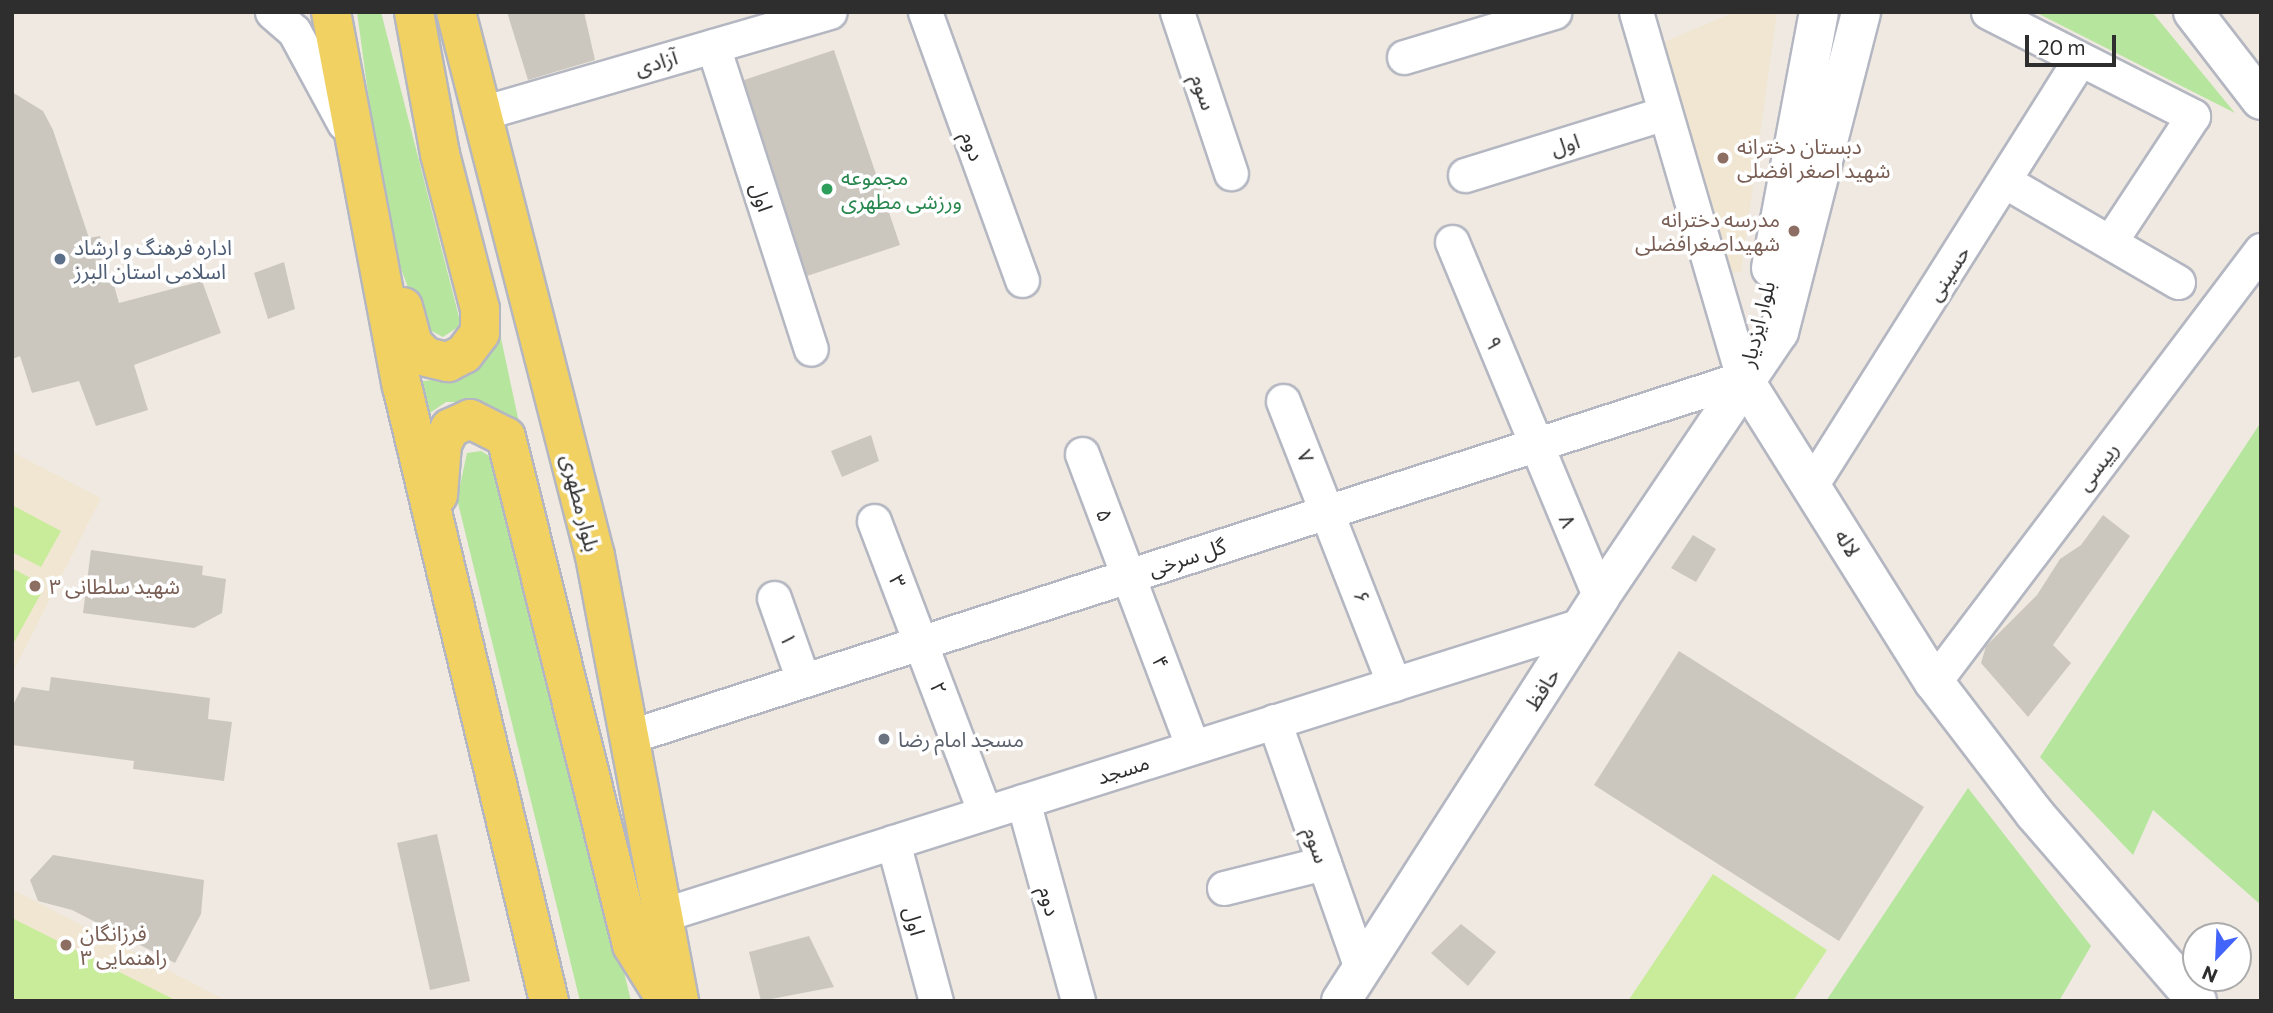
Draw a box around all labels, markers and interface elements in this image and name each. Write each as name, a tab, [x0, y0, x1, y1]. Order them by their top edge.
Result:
scale bar	[2028, 21, 2119, 65]
text: 20 m	[2038, 34, 2086, 59]
street label: آزادی	[632, 44, 680, 80]
street label: سوم	[1186, 71, 1222, 113]
street label: دوم	[956, 128, 990, 164]
street label: اول	[1547, 128, 1583, 160]
place label: دبستان دخترانه شهید اصغر افضلی	[1737, 133, 1890, 183]
marker: دبستان دخترانه شهید اصغر افضلی	[1715, 150, 1731, 166]
place label: مجموعه ورزشی مطهری	[841, 164, 962, 214]
street label: اول	[746, 179, 778, 215]
marker: مجموعه ورزشی مطهری	[819, 181, 835, 197]
place label: مدرسه دخترانه شهیداصغرافضلی	[1635, 206, 1780, 256]
marker: مدرسه دخترانه شهیداصغرافضلی	[1786, 223, 1802, 239]
place label: اداره فرهنگ و ارشاد اسلامی استان البرز	[74, 234, 232, 284]
street label: حسینی	[1921, 241, 1975, 305]
marker: اداره فرهنگ و ارشاد اسلامی استان البرز	[52, 251, 68, 267]
street label: بلوار ایزدیار	[1734, 278, 1780, 370]
street label: ۹	[1480, 333, 1508, 353]
street label: رییسی	[2071, 437, 2123, 495]
street label: ۷	[1292, 446, 1320, 466]
street label: بلوار مطهری	[557, 452, 605, 554]
street label: ۵	[1091, 505, 1119, 525]
street label: ۸	[1554, 511, 1582, 531]
street label: لاله	[1830, 524, 1866, 562]
street label: گل سرخی	[1145, 533, 1229, 581]
street label: ۳	[884, 571, 912, 591]
place label: شهید سلطانی ۳	[49, 573, 180, 599]
marker: شهید سلطانی ۳	[27, 578, 43, 594]
street label: ۶	[1348, 587, 1376, 607]
street label: ۱	[775, 629, 803, 649]
street label: ۴	[1147, 652, 1175, 672]
street label: حافظ	[1519, 663, 1565, 715]
street label: ۲	[925, 678, 953, 698]
place label: مسجد امام رضا	[898, 726, 1024, 752]
marker: مسجد امام رضا	[876, 731, 892, 747]
street label: مسجد	[1094, 749, 1152, 789]
street label: سوم	[1299, 824, 1335, 866]
street label: دوم	[1034, 883, 1066, 919]
street label: اول	[899, 904, 931, 938]
place label: فرزانگان ۳ راهنمایی	[80, 920, 167, 970]
north arrow	[2182, 922, 2252, 992]
marker: فرزانگان ۳ راهنمایی	[58, 937, 74, 953]
text: N	[2198, 962, 2220, 988]

